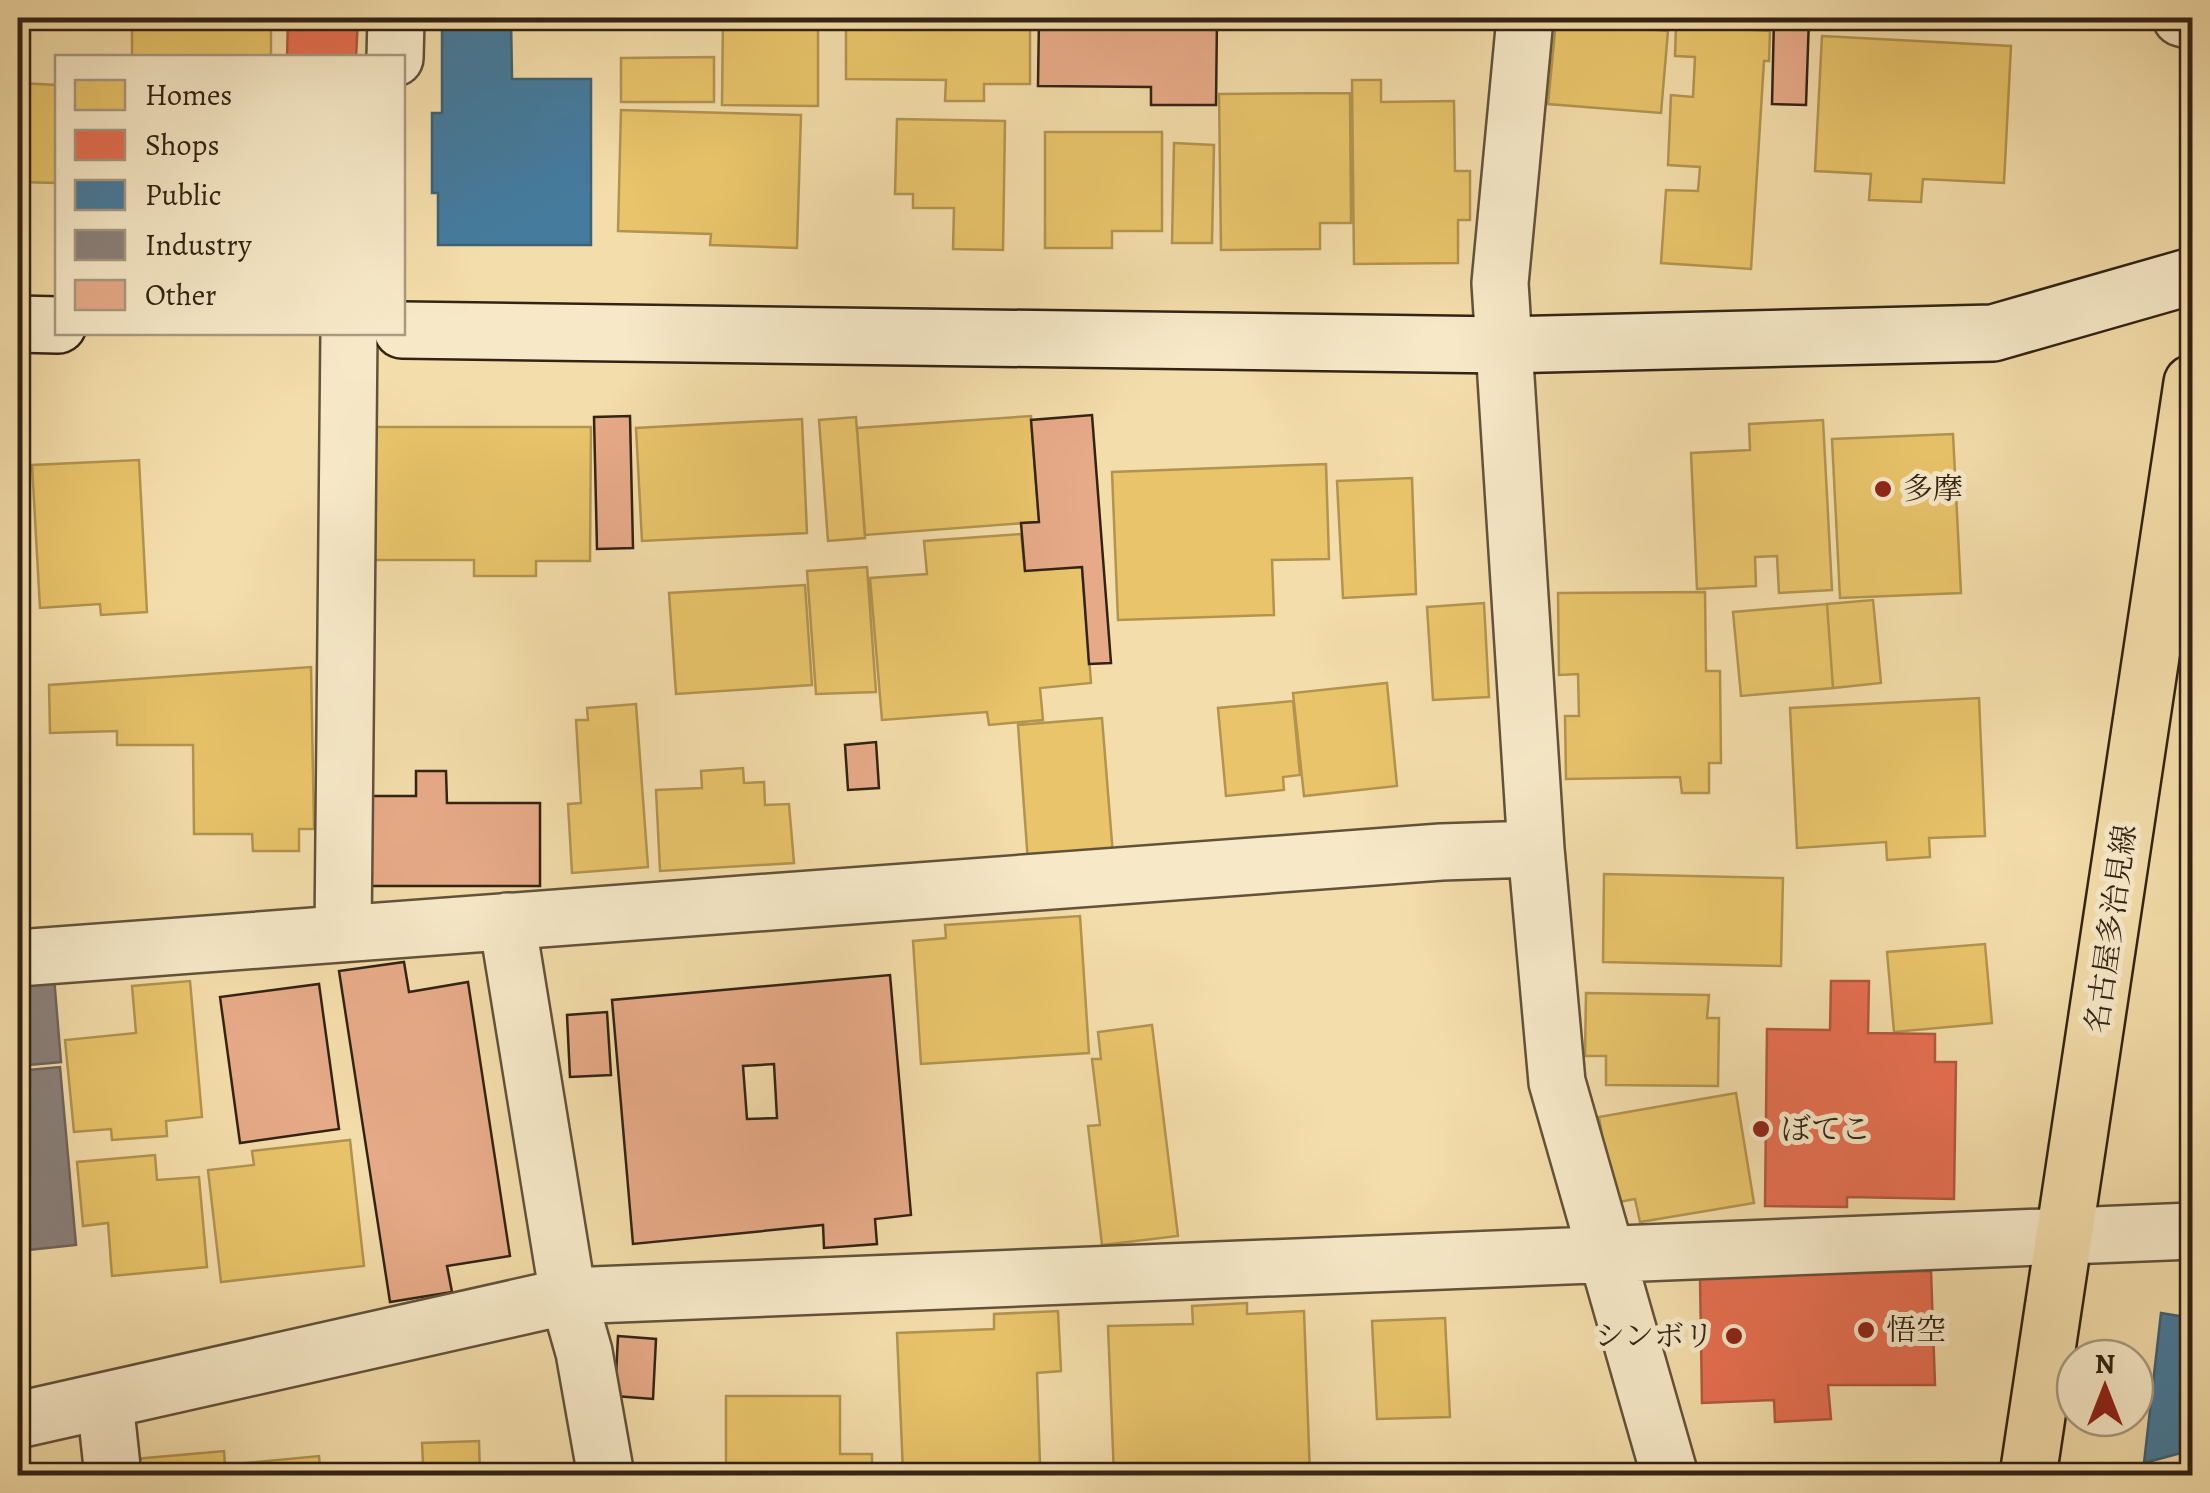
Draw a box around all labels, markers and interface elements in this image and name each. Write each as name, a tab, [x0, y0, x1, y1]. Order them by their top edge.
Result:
legend	[55, 55, 405, 335]
text: Homes	[145, 75, 232, 115]
text: Shops	[145, 125, 219, 165]
text: Public	[145, 175, 222, 215]
text: Industry	[145, 225, 252, 265]
text: Other	[145, 275, 217, 315]
place label: 多摩	[1903, 469, 1963, 509]
marker: 多摩	[1872, 478, 1894, 500]
street label: 名古屋多治見線	[2077, 822, 2145, 1036]
place label: ぼてこ	[1781, 1109, 1871, 1149]
marker: ぼてこ	[1750, 1118, 1772, 1140]
place label: 悟空	[1886, 1310, 1946, 1350]
place label: シンボリ	[1595, 1316, 1714, 1356]
marker: 悟空	[1855, 1319, 1877, 1341]
marker: シンボリ	[1723, 1325, 1745, 1347]
north arrow	[2055, 1338, 2155, 1438]
text: N	[2095, 1345, 2115, 1383]

